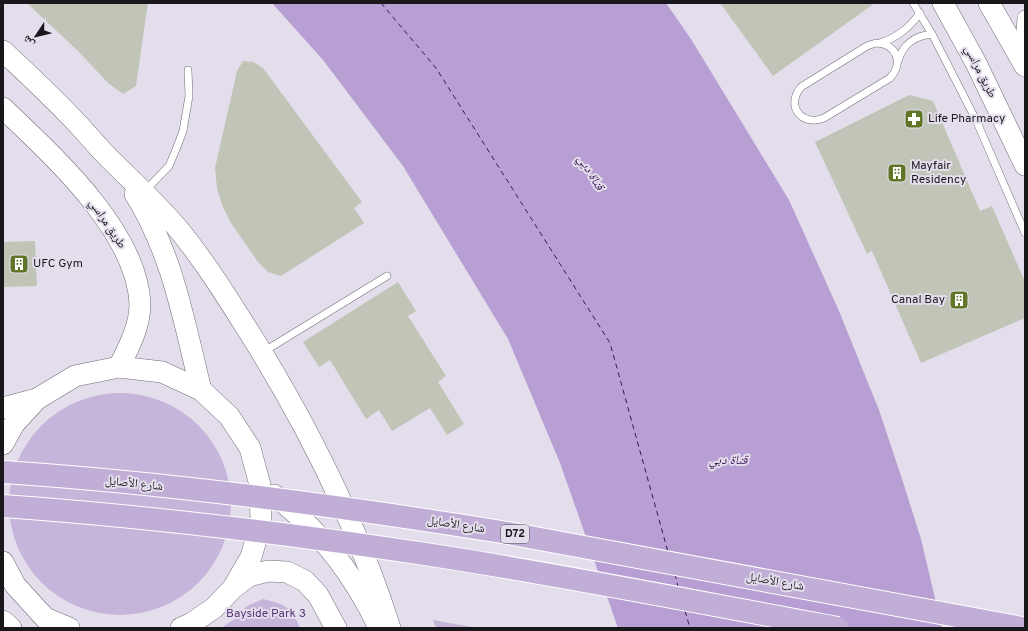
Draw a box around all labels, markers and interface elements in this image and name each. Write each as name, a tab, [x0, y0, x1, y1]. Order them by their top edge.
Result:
north arrow	[16, 16, 56, 56]
text: ش	[19, 32, 38, 50]
street label: طريق مراسي	[959, 43, 1000, 101]
pharmacy icon: Life Pharmacy	[903, 108, 925, 130]
place label: Life Pharmacy	[928, 111, 1005, 127]
water label: قناة دبي	[572, 152, 608, 196]
place label: Mayfair Residency	[911, 158, 966, 188]
building icon: Mayfair Residency	[886, 162, 908, 184]
street label: طريق مراسي	[84, 196, 130, 253]
building icon: UFC Gym	[8, 253, 30, 275]
place label: UFC Gym	[33, 256, 83, 272]
building icon: Canal Bay	[948, 289, 970, 311]
place label: Canal Bay	[891, 292, 945, 308]
water label: قناة دبي	[709, 453, 749, 470]
street label: شارع الأصايل	[104, 473, 164, 495]
street label: شارع الأصايل	[426, 513, 486, 537]
road number: D72	[501, 525, 529, 543]
street label: شارع الأصايل	[745, 569, 805, 595]
park label: Bayside Park 3	[226, 606, 306, 622]

